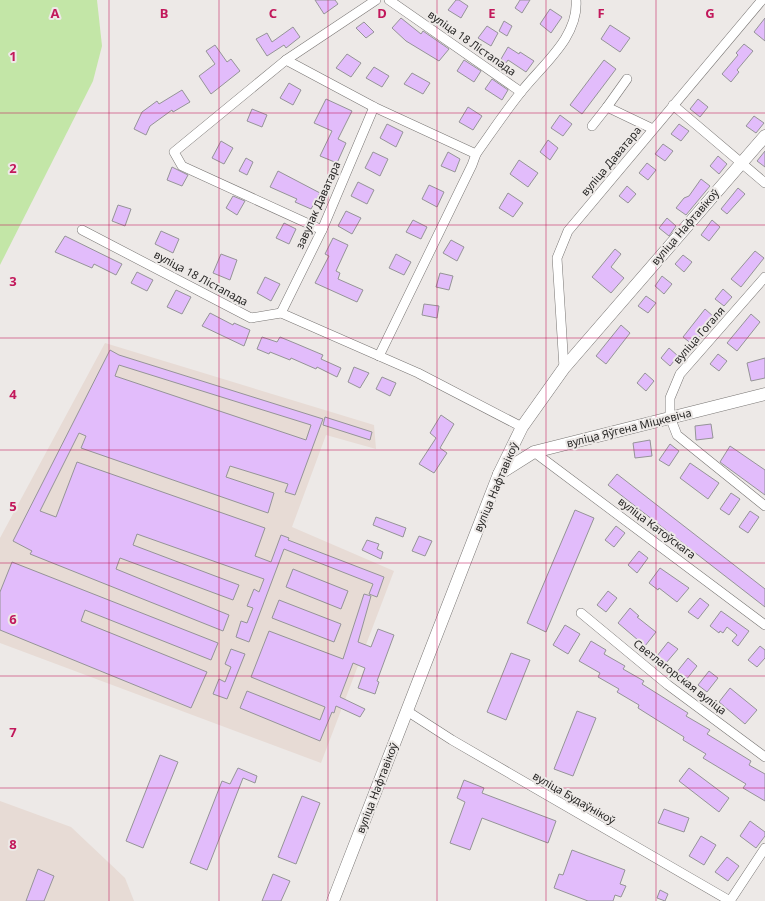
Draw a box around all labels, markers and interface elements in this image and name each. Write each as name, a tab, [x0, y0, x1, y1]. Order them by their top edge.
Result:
text: A	[51, 4, 60, 22]
text: B	[160, 4, 168, 22]
text: C	[269, 4, 277, 22]
text: D	[377, 4, 387, 22]
text: E	[488, 4, 496, 22]
text: F	[597, 4, 605, 22]
text: G	[705, 4, 715, 22]
street label: вуліца 18 Лістапада	[425, 7, 519, 79]
text: 1	[9, 47, 17, 65]
street label: вуліца Даватара	[577, 123, 644, 199]
text: 2	[9, 159, 17, 177]
street label: завулак Даватара	[292, 159, 344, 251]
street label: вуліца Нафтавікоў	[647, 185, 722, 268]
street label: вуліца 18 Лістапада	[152, 246, 251, 309]
text: 3	[9, 272, 17, 290]
street label: вуліца Гогаля	[669, 303, 728, 367]
text: 4	[9, 385, 17, 403]
street label: вуліца Яўгена Міцкевіча	[565, 405, 693, 450]
street label: вуліца Нафтавікоў	[470, 439, 521, 534]
street label: вуліца Катоўскага	[615, 493, 699, 562]
text: 5	[9, 497, 17, 515]
text: 6	[9, 610, 17, 628]
street label: Светлагорская вуліца	[631, 636, 730, 718]
text: 7	[9, 723, 17, 741]
street label: вуліца Нафтавікоў	[352, 740, 401, 835]
street label: вуліца Будаўнікоў	[530, 768, 619, 828]
text: 8	[9, 835, 17, 853]

